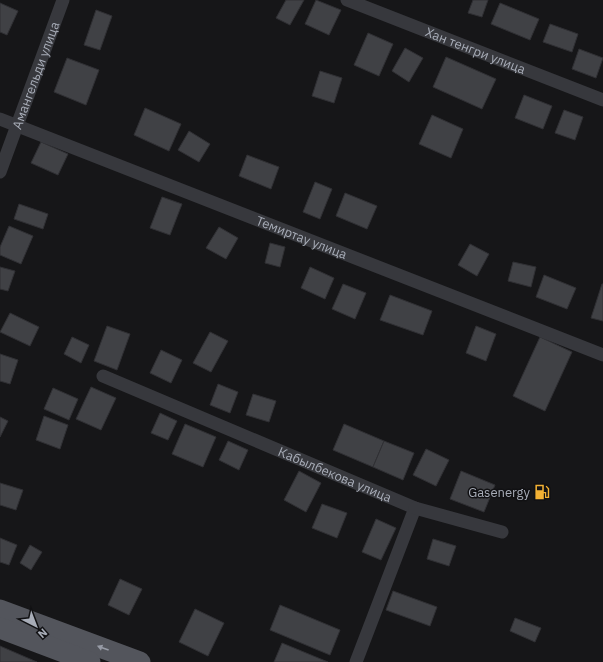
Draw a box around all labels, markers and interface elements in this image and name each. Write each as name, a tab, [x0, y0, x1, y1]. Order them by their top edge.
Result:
street label: Амангельди улица	[8, 19, 63, 132]
street label: Хан тенгри улица	[423, 23, 528, 78]
street label: Темиртау улица	[254, 212, 350, 263]
street label: Кабылбекова улица	[276, 443, 394, 506]
fuel station icon: Gasenergy	[533, 483, 551, 501]
place label: Gasenergy	[468, 484, 531, 501]
north arrow	[16, 606, 56, 646]
text: N	[35, 626, 50, 641]
one-way arrow	[97, 645, 109, 651]

